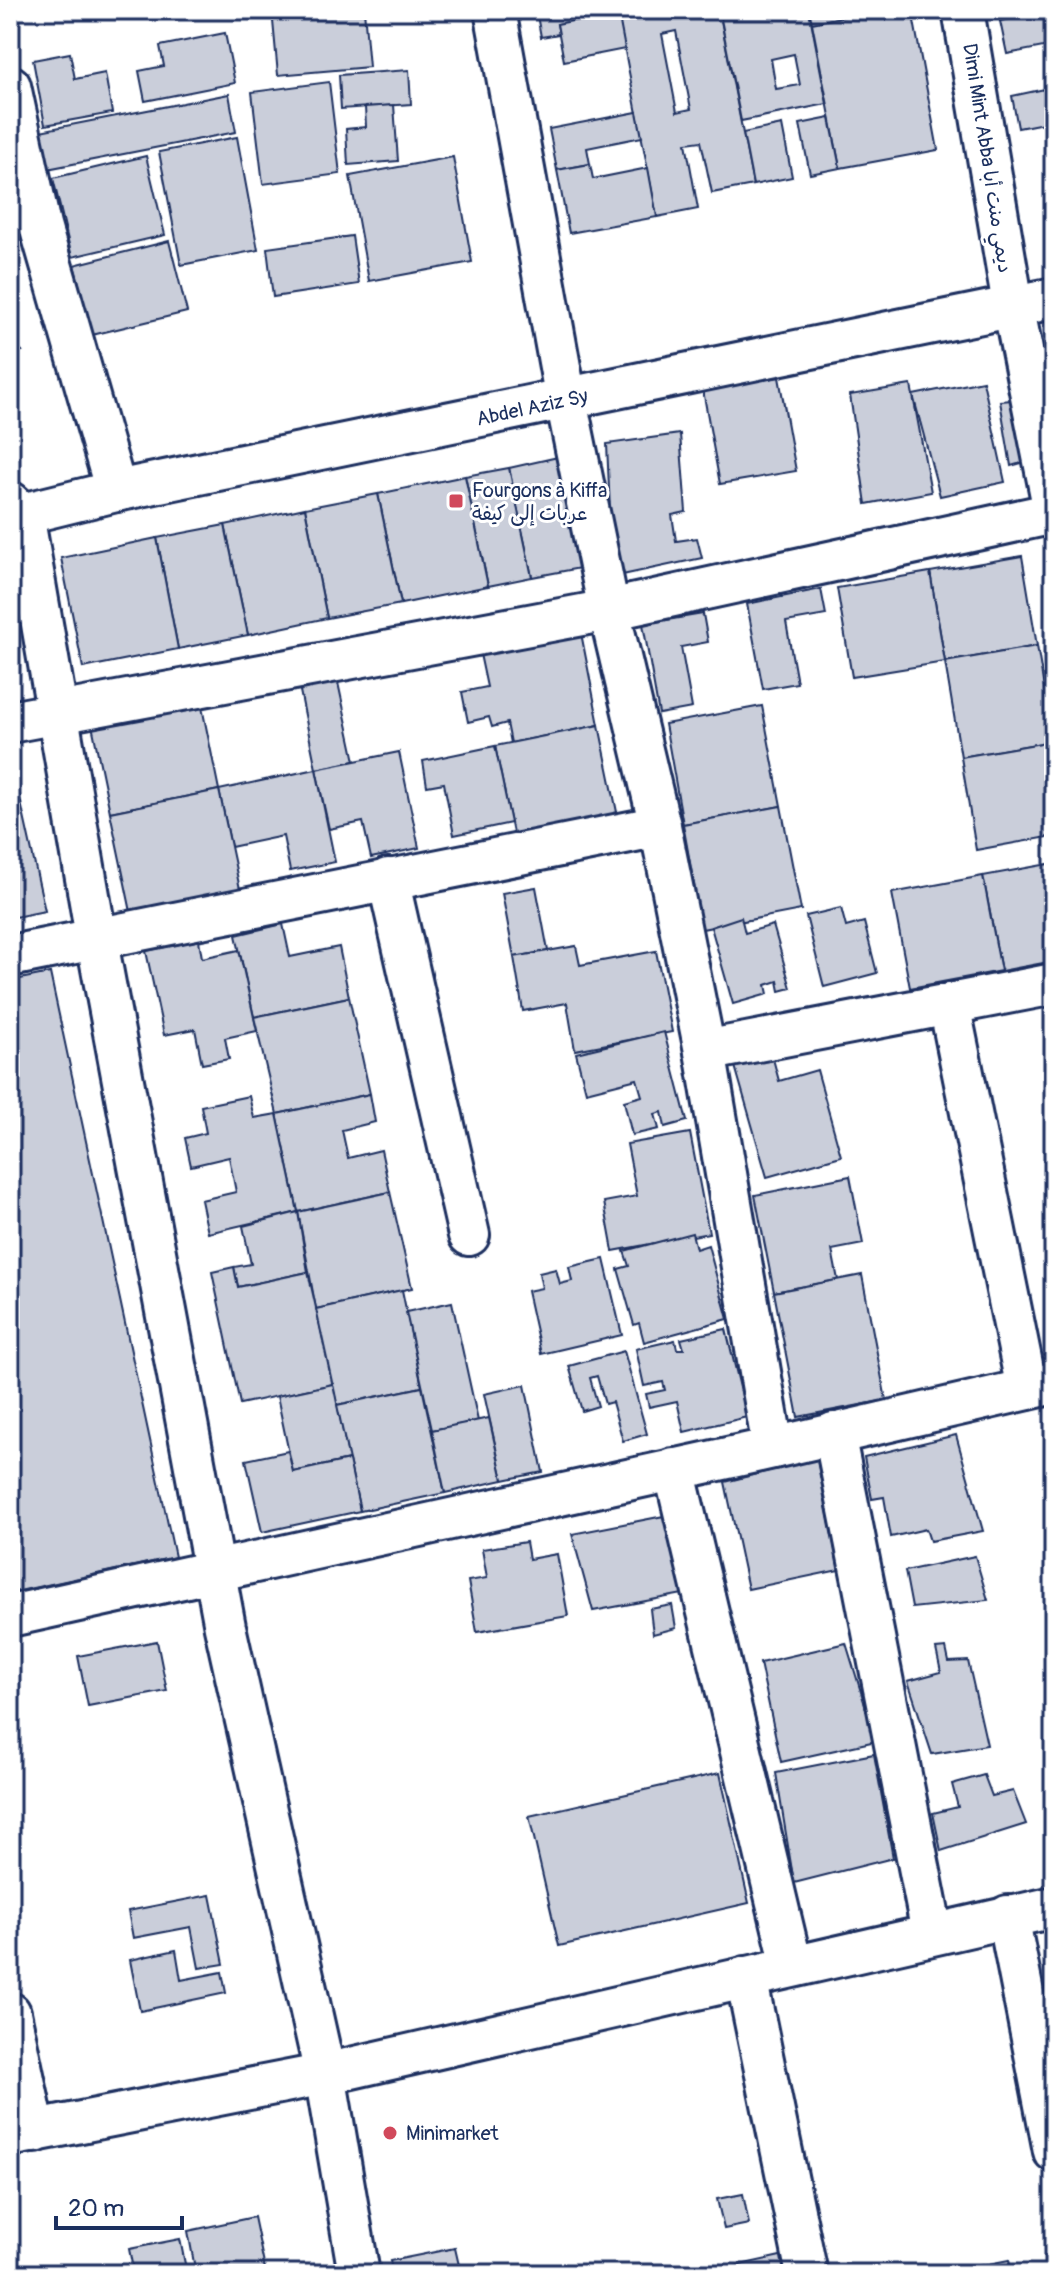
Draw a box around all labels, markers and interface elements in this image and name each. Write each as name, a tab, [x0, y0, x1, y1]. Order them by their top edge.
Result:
street label: Dimi Mint Abba ديمي منت أبا	[952, 42, 1018, 275]
street label: Abdel Aziz Sy	[474, 383, 591, 432]
place label: Fourgons à Kiffa عربات إلى كيفة	[472, 478, 607, 526]
marker: Fourgons à Kiffa عربات إلى كيفة	[447, 492, 465, 510]
place label: Minimarket	[406, 2121, 500, 2146]
marker: Minimarket	[381, 2124, 399, 2142]
scale bar	[56, 2180, 182, 2230]
text: 20 m	[68, 2194, 124, 2223]

